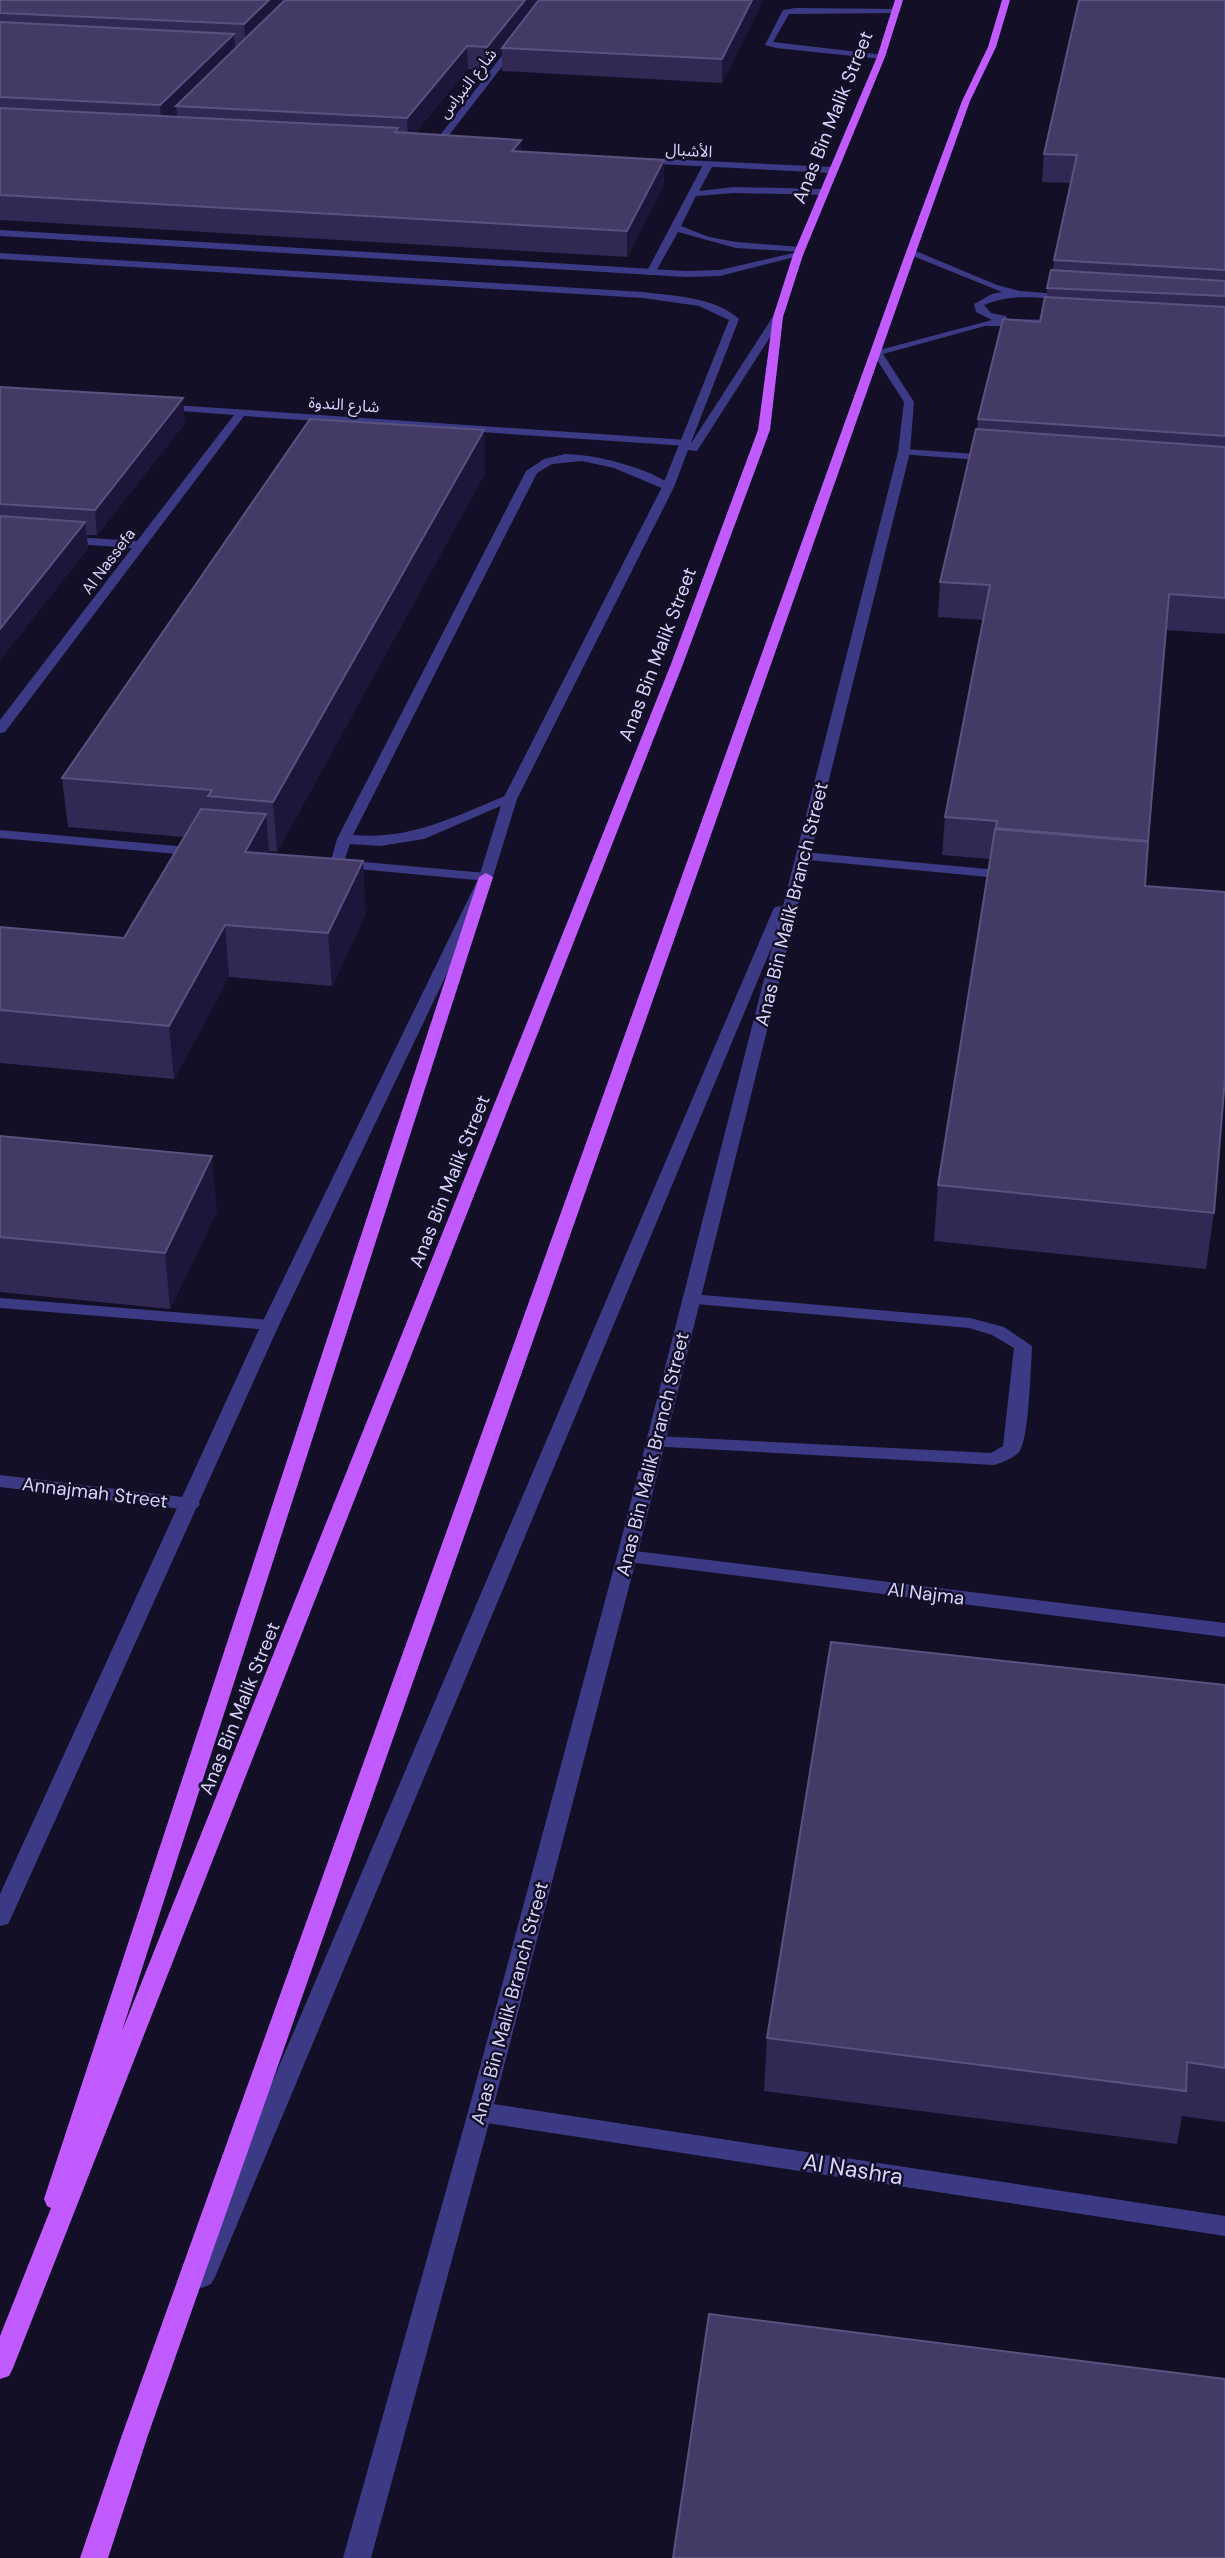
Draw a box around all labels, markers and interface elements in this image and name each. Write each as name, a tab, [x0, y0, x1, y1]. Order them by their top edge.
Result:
street label: Anas Bin Malik Street	[786, 27, 879, 207]
street label: شارع النبراس	[433, 44, 503, 124]
street label: الأشبال	[665, 139, 713, 162]
street label: شارع الندوة	[308, 392, 380, 419]
street label: Al Nassefa	[77, 524, 140, 598]
street label: Anas Bin Malik Street	[613, 564, 702, 745]
street label: Anas Bin Malik Branch Street	[749, 780, 834, 1029]
street label: Anas Bin Malik Street	[403, 1091, 496, 1271]
street label: Anas Bin Malik Branch Street	[610, 1330, 695, 1579]
street label: Annajmah Street	[21, 1471, 169, 1514]
street label: Al Najma	[886, 1576, 966, 1611]
street label: Anas Bin Malik Street	[193, 1618, 286, 1798]
street label: Anas Bin Malik Branch Street	[465, 1879, 554, 2127]
street label: Al Nashra	[801, 2146, 905, 2192]

